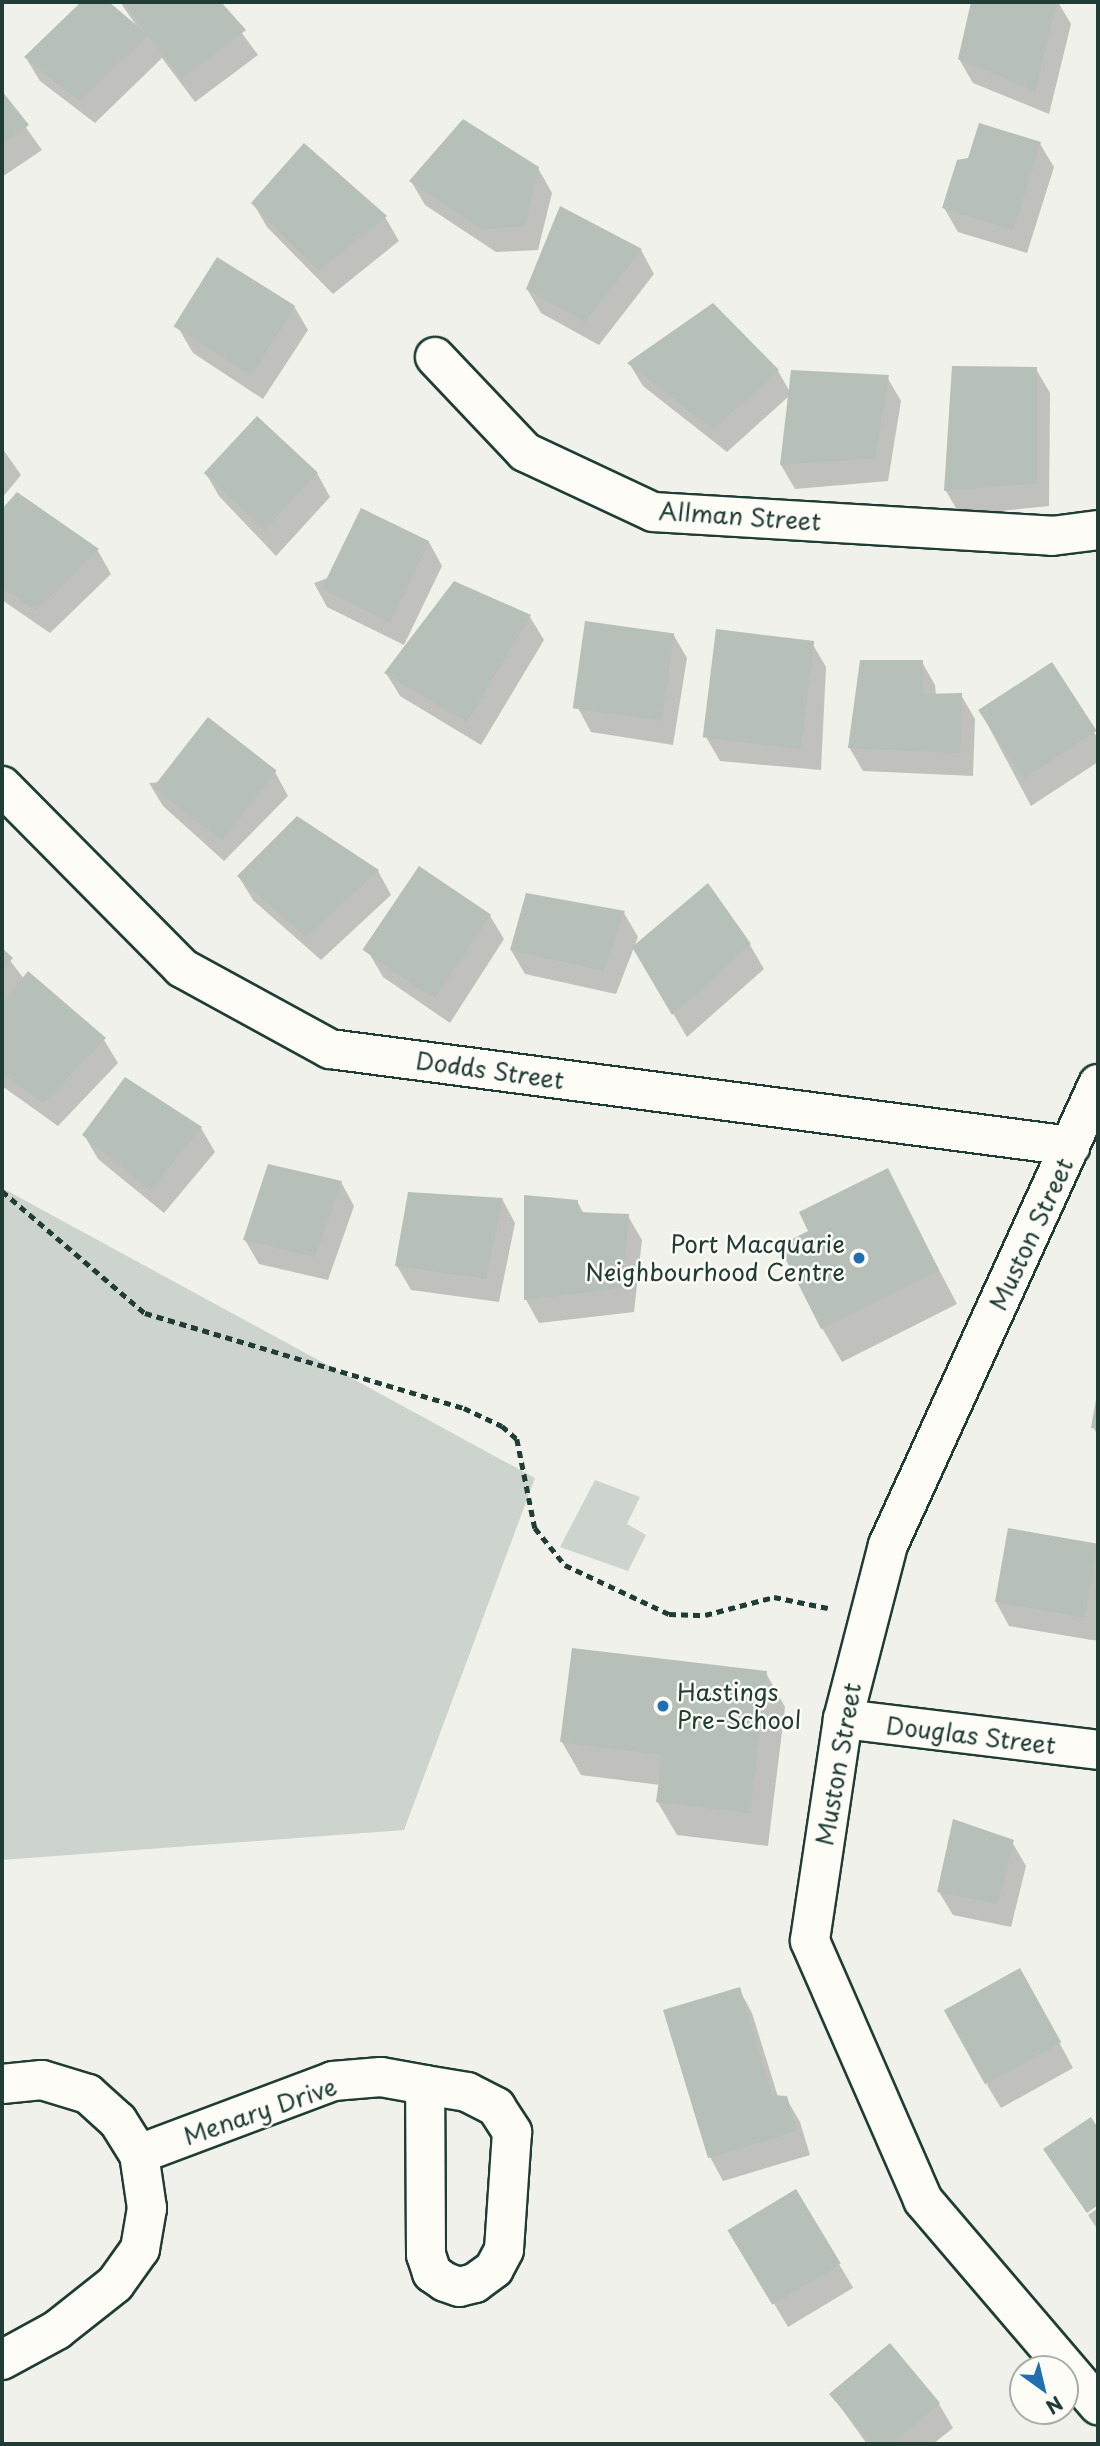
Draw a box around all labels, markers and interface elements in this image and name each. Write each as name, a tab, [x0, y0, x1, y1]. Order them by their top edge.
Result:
street label: Allman Street	[658, 496, 822, 536]
street label: Dodds Street	[414, 1045, 566, 1095]
street label: Muston Street	[983, 1154, 1079, 1314]
place label: Port Macquarie Neighbourhood Centre	[585, 1230, 845, 1286]
marker: Port Macquarie Neighbourhood Centre	[851, 1250, 867, 1266]
place label: Hastings Pre-School	[677, 1678, 801, 1734]
street label: Muston Street	[810, 1681, 866, 1847]
marker: Hastings Pre-School	[655, 1698, 671, 1714]
street label: Douglas Street	[884, 1710, 1058, 1760]
street label: Menary Drive	[180, 2071, 340, 2151]
north arrow	[1009, 2355, 1079, 2425]
text: N	[1041, 2390, 1069, 2422]

